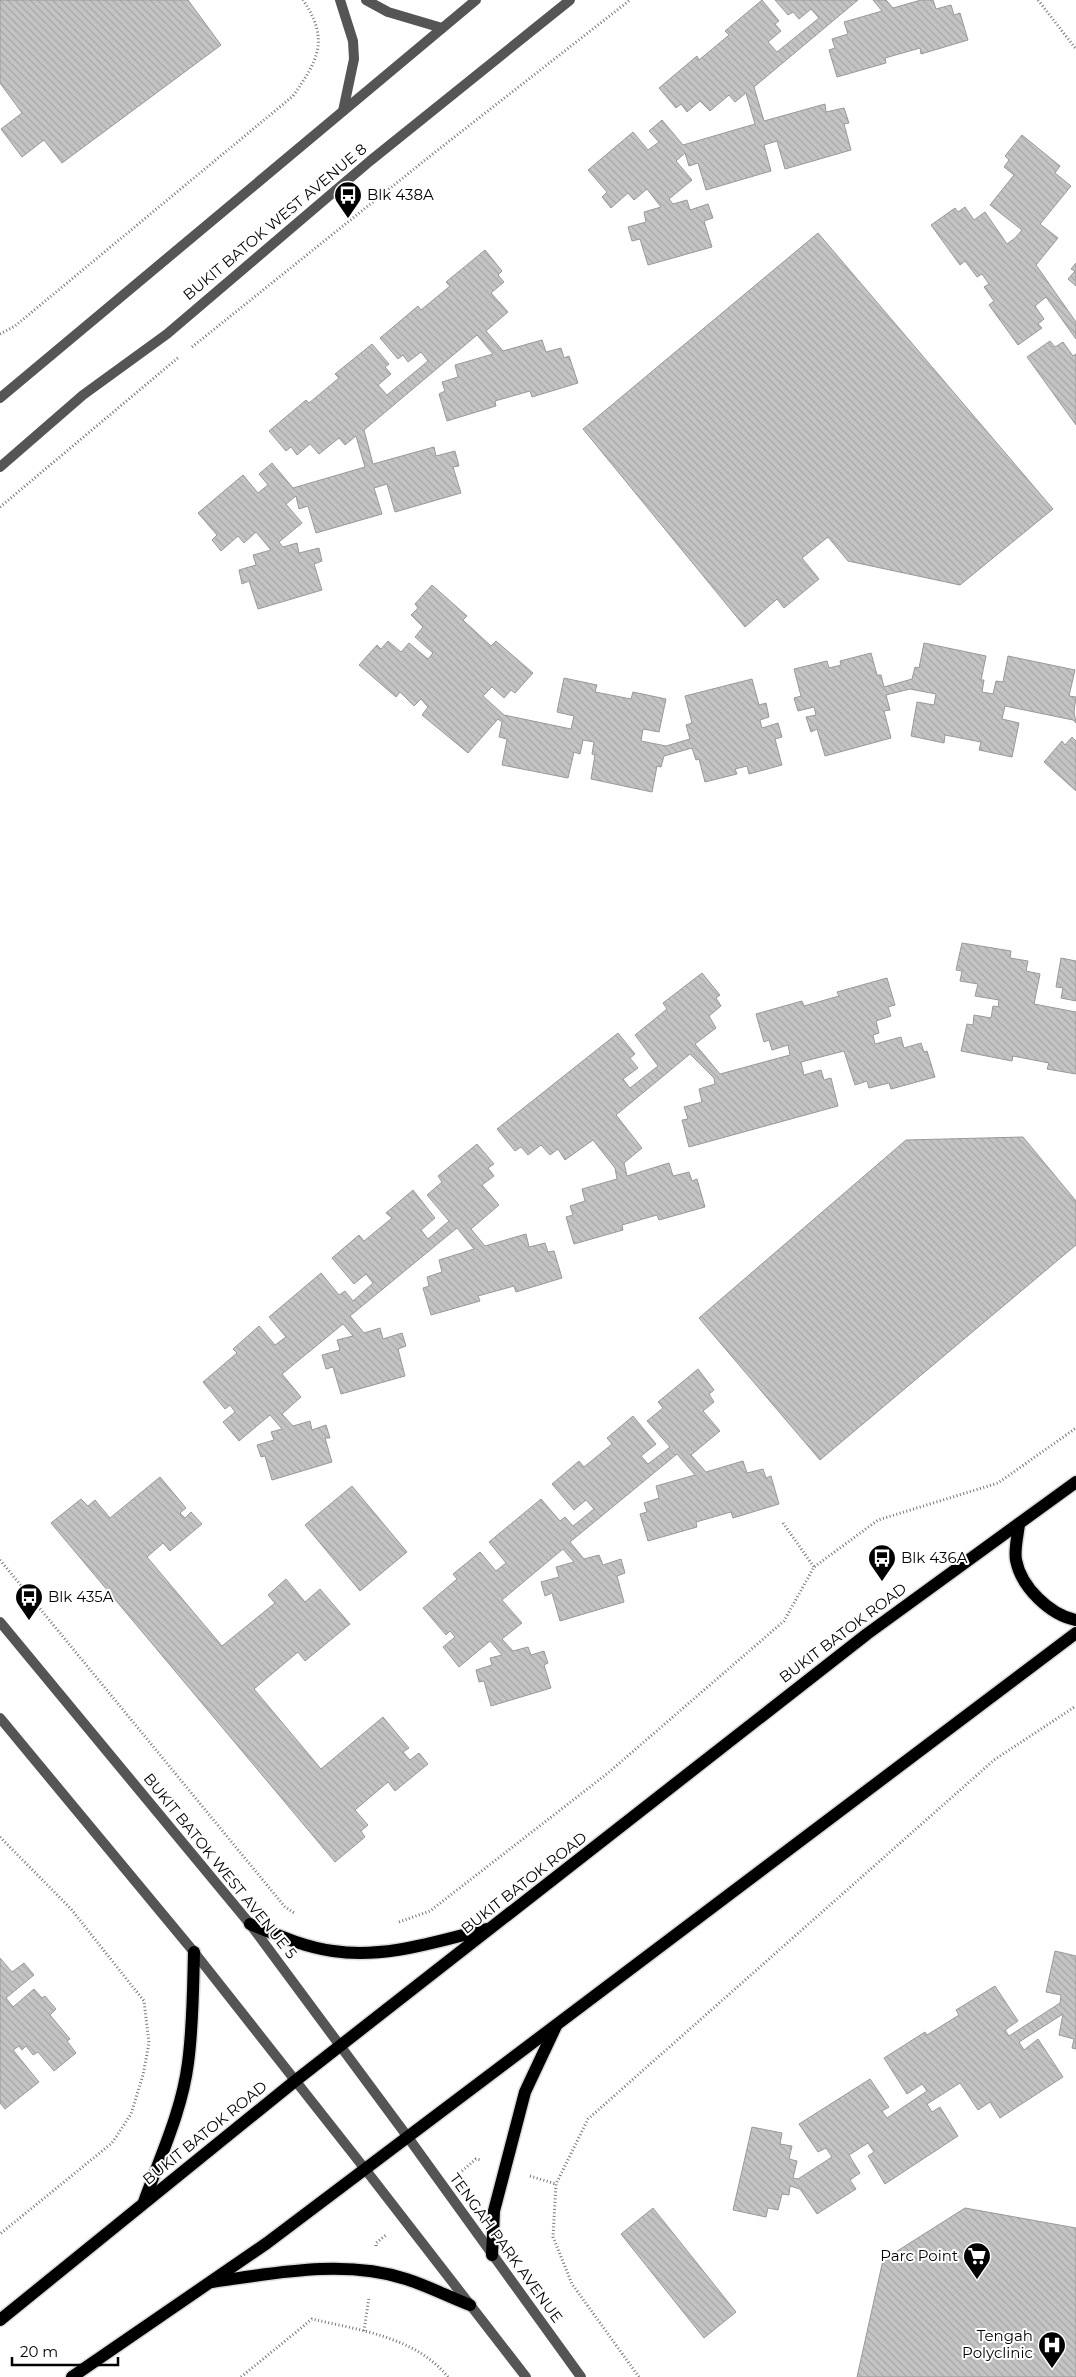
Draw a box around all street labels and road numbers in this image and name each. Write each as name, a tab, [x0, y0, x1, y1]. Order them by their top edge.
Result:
street label: BUKIT BATOK WEST AVENUE 8	[179, 139, 371, 304]
street label: BUKIT BATOK ROAD	[775, 1579, 910, 1687]
street label: BUKIT BATOK WEST AVENUE 5	[140, 1769, 301, 1962]
street label: BUKIT BATOK ROAD	[457, 1828, 590, 1938]
street label: BUKIT BATOK ROAD	[139, 2077, 271, 2189]
street label: TENGAH PARK AVENUE	[446, 2169, 567, 2326]

